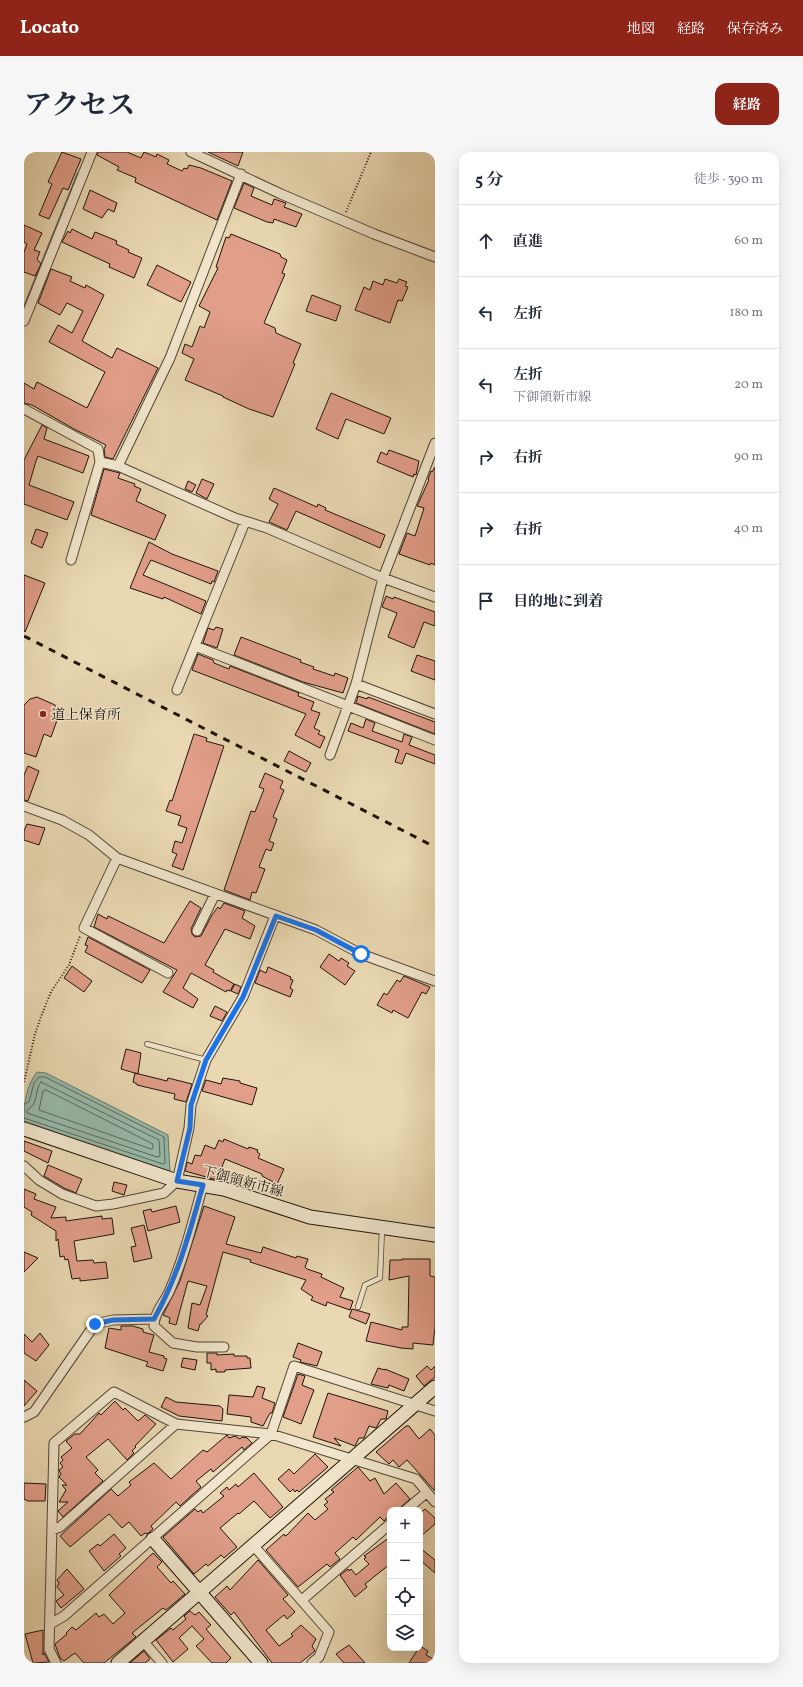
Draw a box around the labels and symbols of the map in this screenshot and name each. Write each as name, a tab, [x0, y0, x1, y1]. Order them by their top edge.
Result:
place label: 道上保育所	[51, 706, 121, 725]
marker: 道上保育所	[38, 709, 48, 719]
route start	[352, 945, 370, 963]
street label: 下御領新市線	[200, 1162, 286, 1202]
route end	[86, 1315, 104, 1333]

